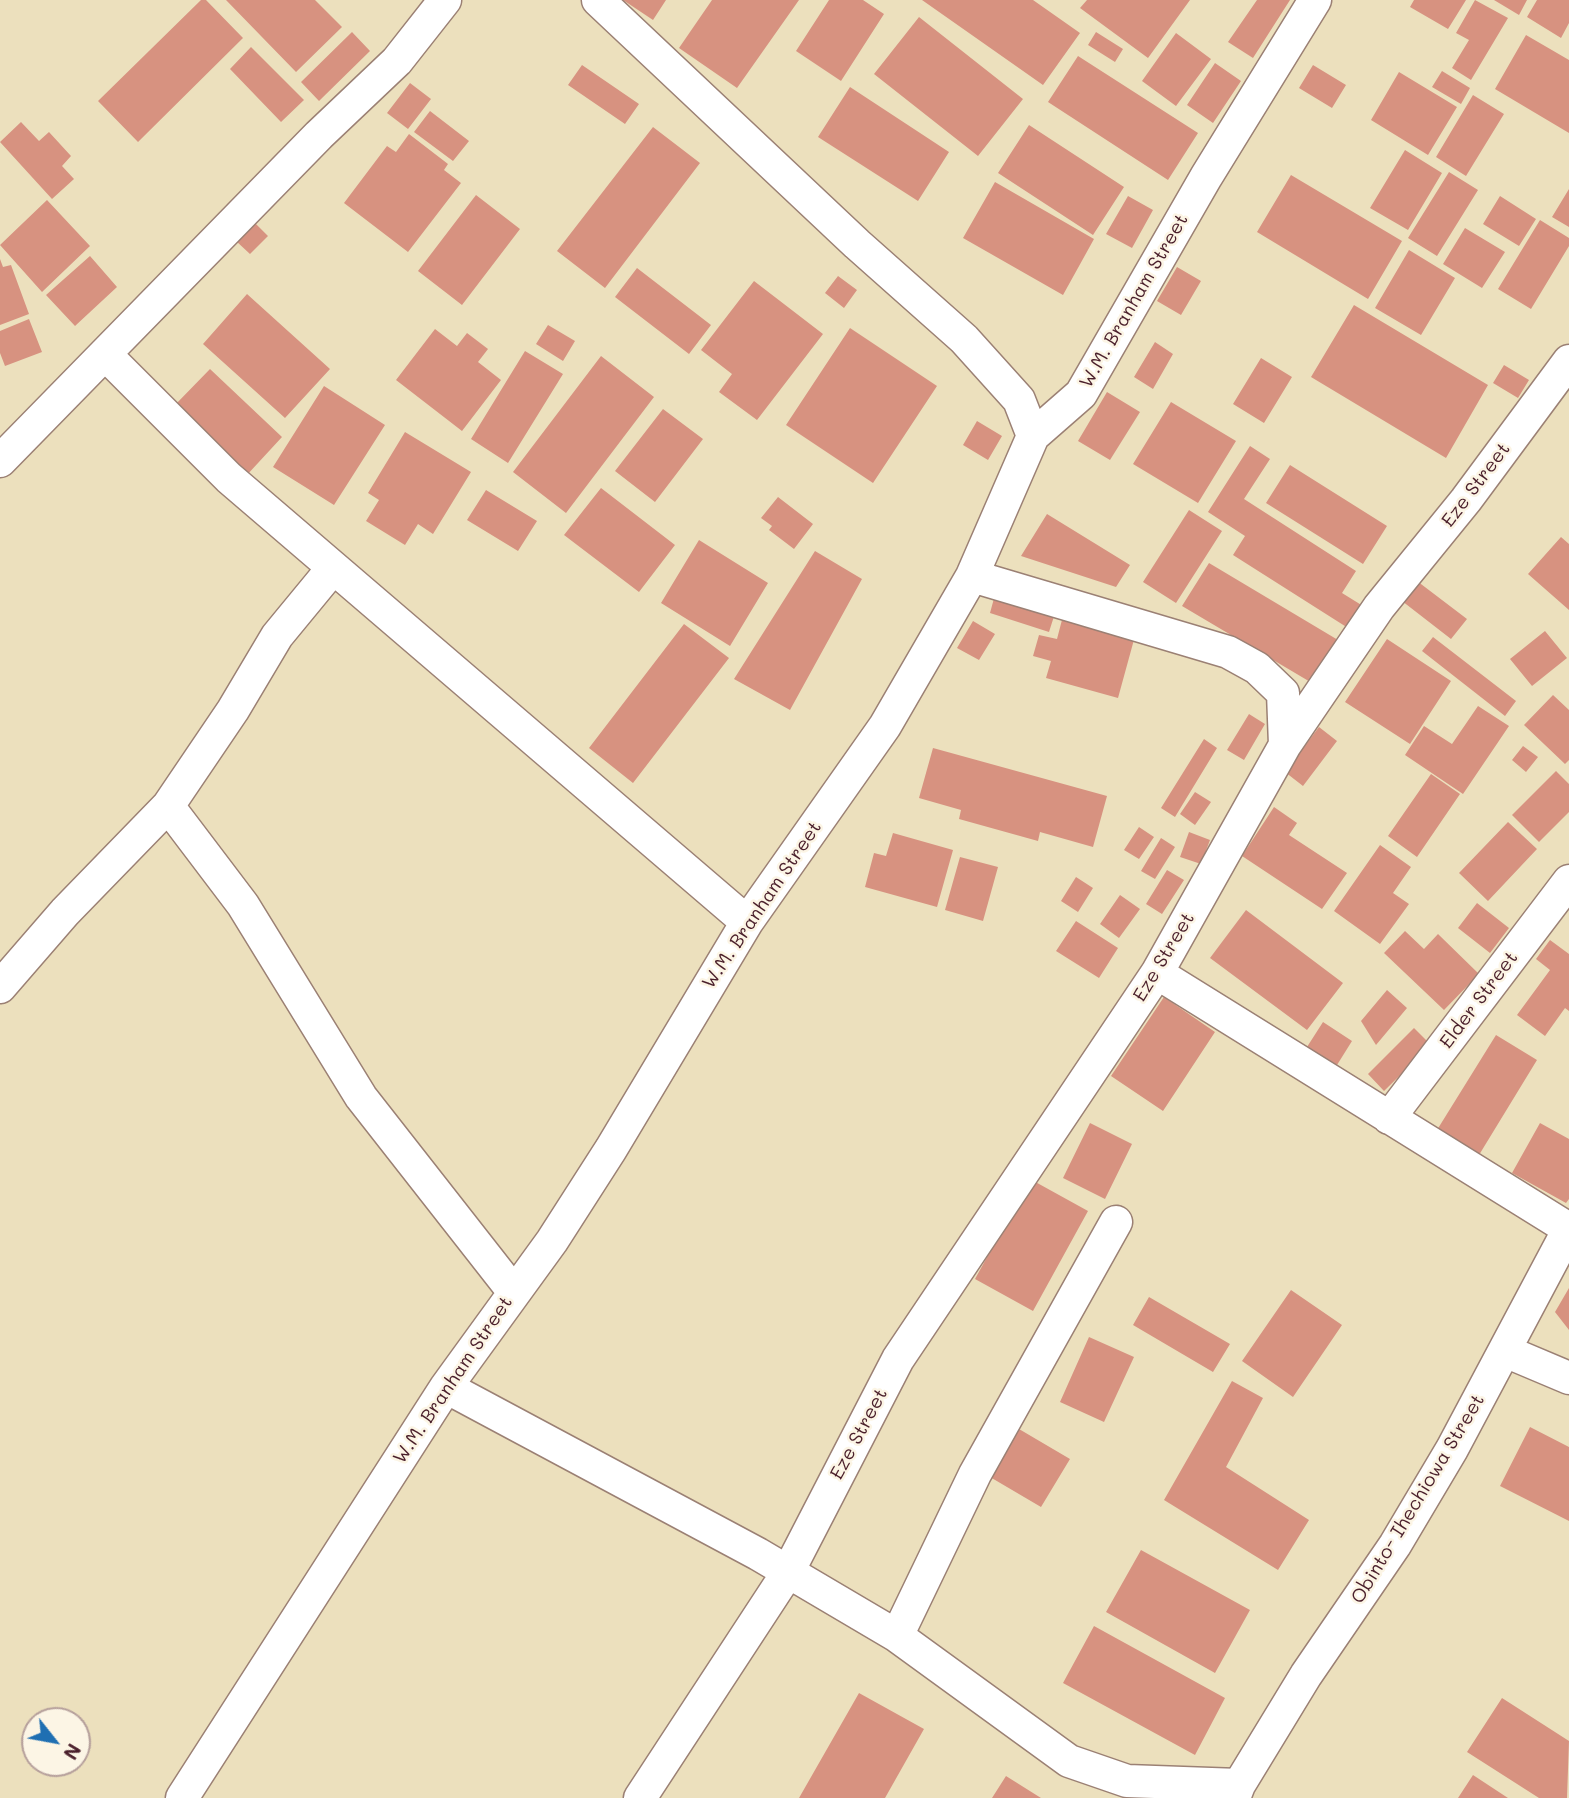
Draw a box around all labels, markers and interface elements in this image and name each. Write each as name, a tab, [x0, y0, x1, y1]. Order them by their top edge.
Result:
street label: W.M. Branham Street	[1075, 210, 1193, 392]
street label: Eze Street	[1437, 438, 1515, 532]
street label: W.M. Branham Street	[697, 817, 827, 993]
street label: Eze Street	[1129, 908, 1199, 1006]
street label: Elder Street	[1435, 947, 1523, 1053]
street label: W.M. Branham Street	[388, 1292, 518, 1468]
street label: Eze Street	[826, 1385, 892, 1483]
street label: Obinto- Ihechiowa Street	[1346, 1390, 1490, 1608]
north arrow	[21, 1707, 91, 1777]
text: N	[58, 1739, 87, 1765]

